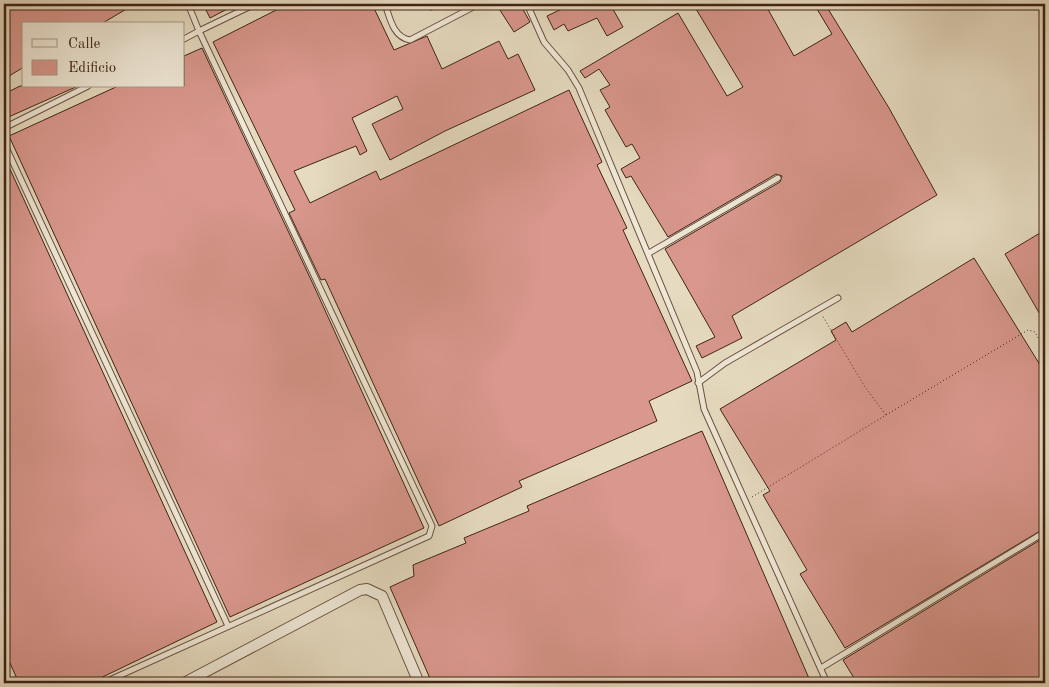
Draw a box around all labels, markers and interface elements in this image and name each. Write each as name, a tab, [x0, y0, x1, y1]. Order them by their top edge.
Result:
legend	[22, 22, 185, 88]
text: Calle	[68, 37, 101, 52]
text: Edificio	[68, 61, 116, 76]

